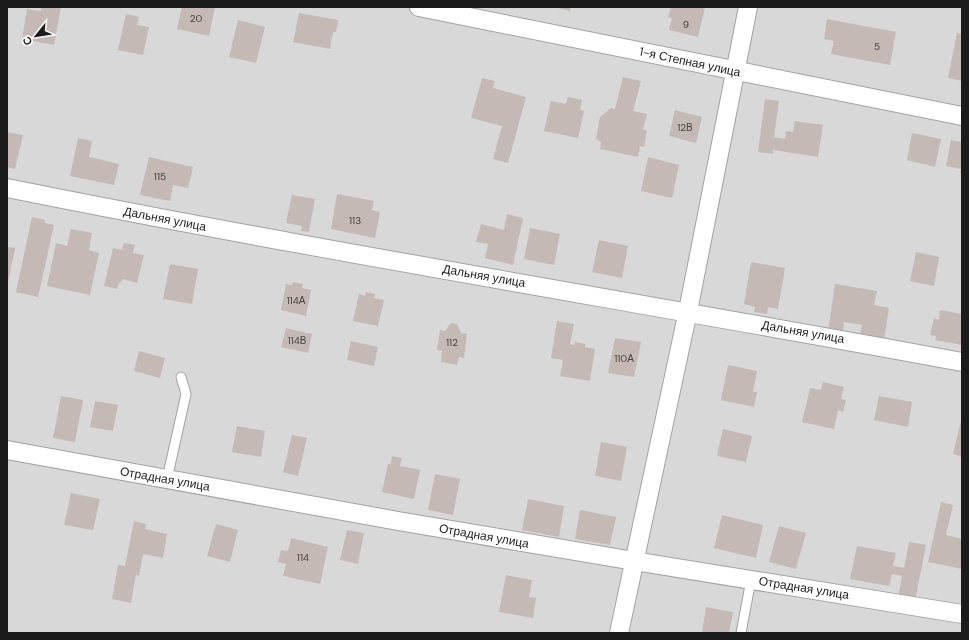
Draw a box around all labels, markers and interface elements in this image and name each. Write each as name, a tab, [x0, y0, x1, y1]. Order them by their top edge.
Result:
house number: 20	[190, 12, 202, 25]
north arrow	[16, 16, 56, 56]
house number: 9	[683, 18, 689, 31]
text: С	[19, 34, 35, 48]
house number: 5	[874, 40, 880, 53]
street label: 1-я Степная улица	[638, 43, 742, 81]
house number: 12В	[677, 121, 693, 134]
house number: 115	[154, 170, 166, 183]
street label: Дальняя улица	[122, 203, 208, 235]
house number: 113	[349, 214, 361, 227]
street label: Дальняя улица	[441, 261, 527, 291]
house number: 114А	[287, 294, 306, 307]
street label: Дальняя улица	[760, 317, 846, 347]
house number: 114В	[288, 334, 307, 347]
house number: 112	[446, 336, 458, 349]
house number: 110А	[614, 352, 634, 365]
street label: Отрадная улица	[119, 463, 212, 495]
street label: Отрадная улица	[438, 520, 531, 552]
house number: 114	[297, 551, 309, 564]
street label: Отрадная улица	[758, 573, 851, 603]

